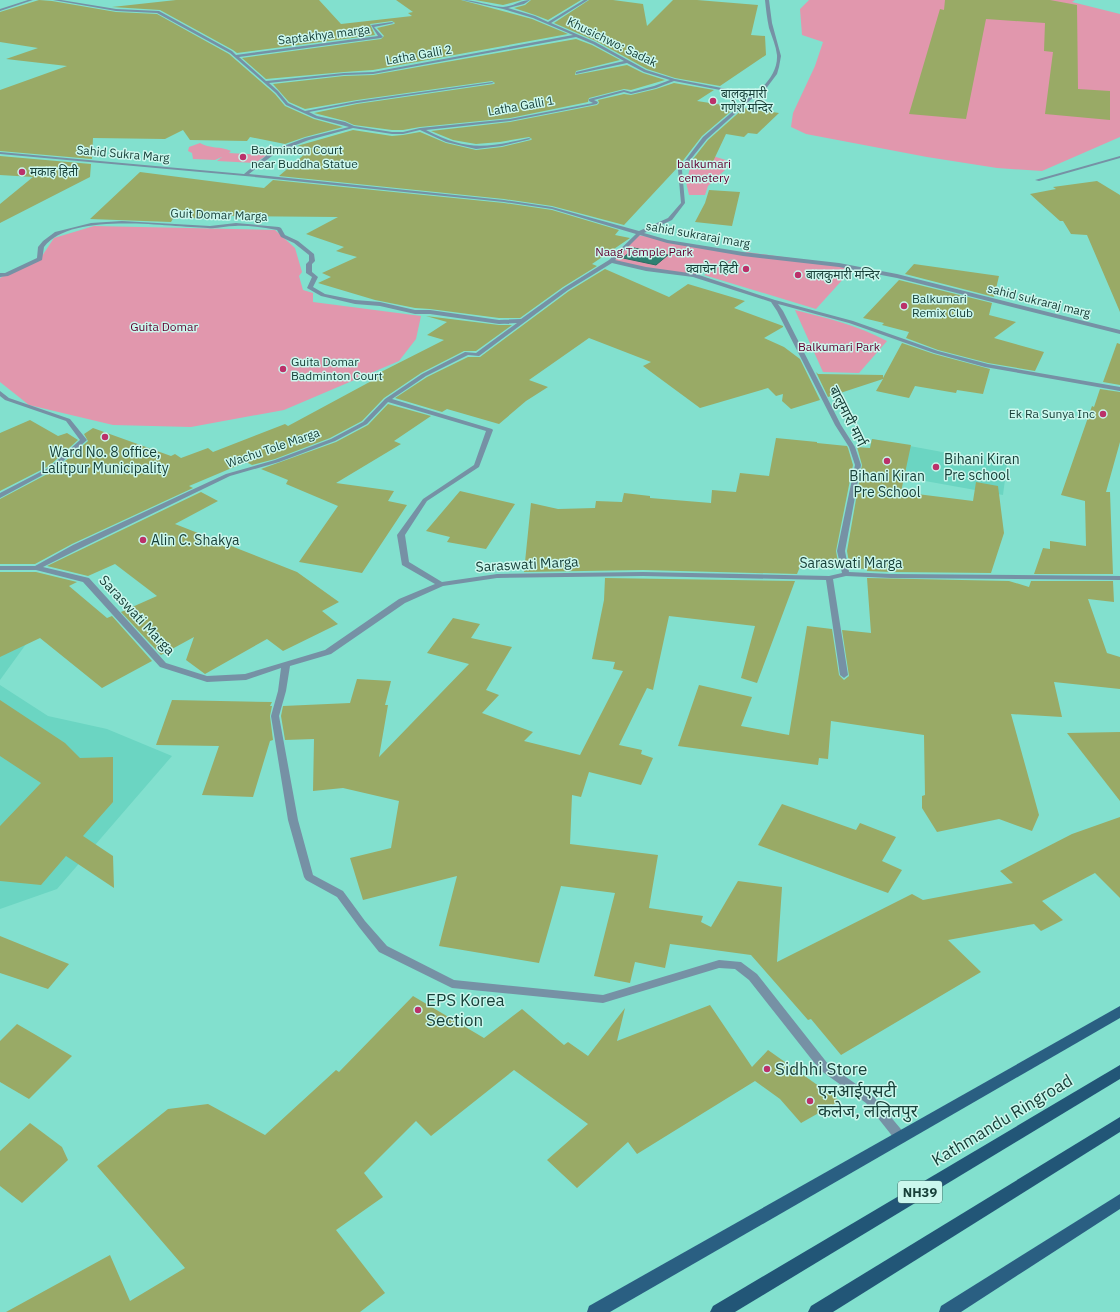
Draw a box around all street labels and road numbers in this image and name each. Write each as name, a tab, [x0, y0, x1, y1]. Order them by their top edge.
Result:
street label: Khusichwo: Sadak	[565, 13, 660, 70]
street label: Saptakhya marga	[277, 21, 371, 48]
street label: Latha Galli 2	[385, 41, 453, 68]
street label: Latha Galli 1	[487, 92, 555, 119]
street label: Sahid Sukra Marg	[76, 142, 171, 165]
street label: Guit Domar Marga	[170, 205, 268, 224]
street label: sahid sukraraj marg	[645, 218, 752, 251]
street label: sahid sukraraj marg	[986, 280, 1093, 321]
street label: बालुमारी मार्ग	[824, 383, 871, 451]
street label: Wachu Tole Marga	[224, 424, 322, 471]
street label: Saraswati Marga	[475, 552, 580, 576]
street label: Saraswati Marga	[799, 554, 903, 572]
street label: Saraswati Marga	[95, 571, 179, 659]
street label: Kathmandu Ringroad	[927, 1069, 1077, 1171]
road number: NH39	[898, 1181, 942, 1203]

